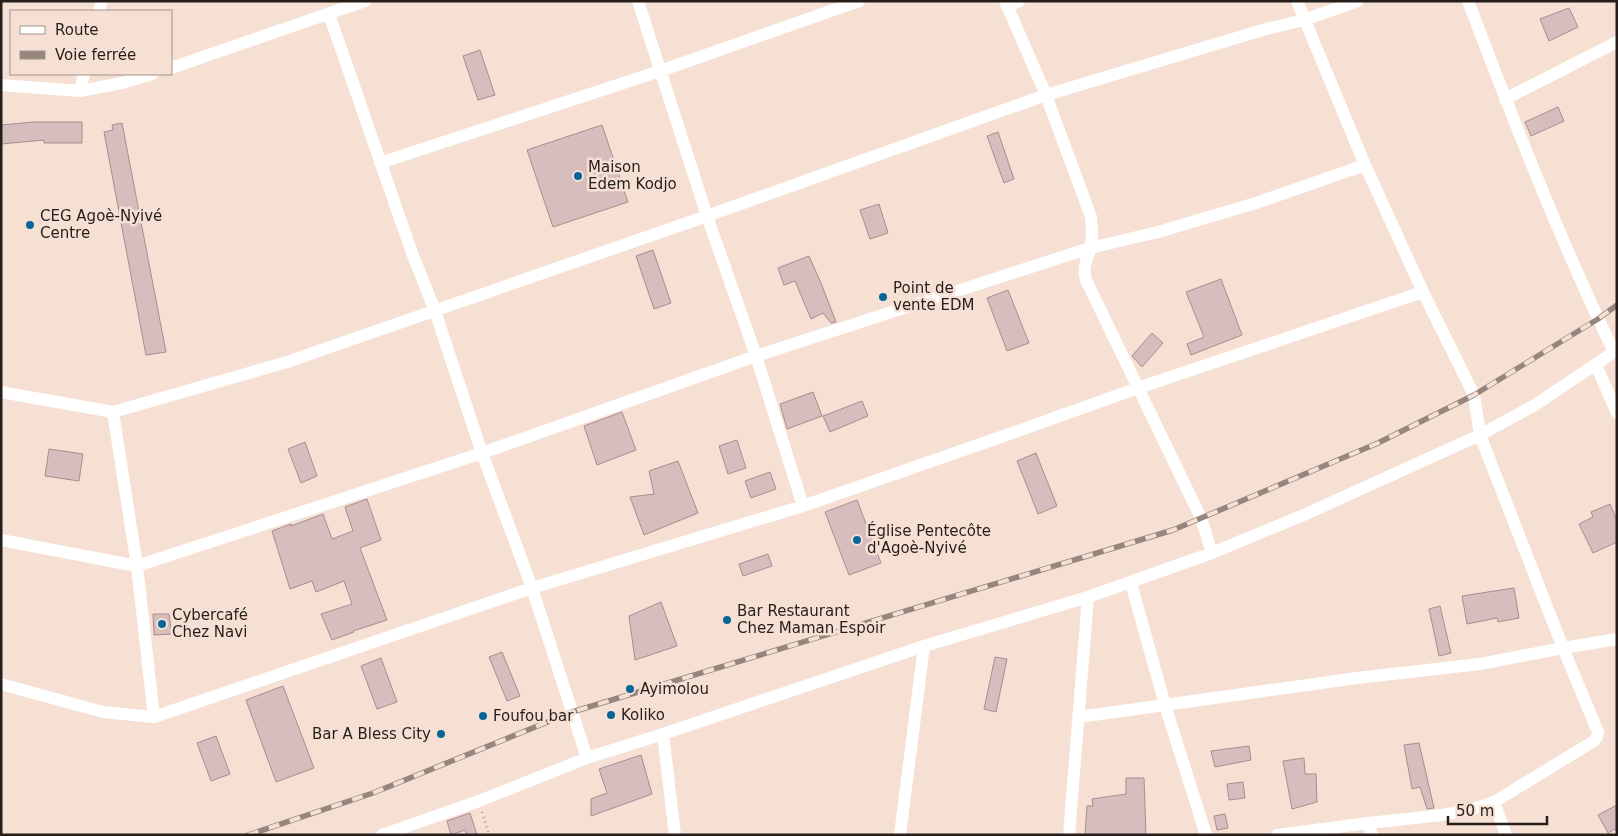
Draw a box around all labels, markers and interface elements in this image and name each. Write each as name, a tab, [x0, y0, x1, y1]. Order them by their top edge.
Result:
legend	[10, 10, 172, 75]
text: Route	[55, 21, 99, 39]
text: Voie ferrée	[55, 46, 136, 64]
place label: Maison Edem Kodjo	[588, 158, 677, 193]
marker: Maison Edem Kodjo	[572, 170, 584, 182]
place label: CEG Agoè-Nyivé Centre	[40, 207, 162, 242]
marker: CEG Agoè-Nyivé Centre	[24, 219, 36, 231]
place label: Point de vente EDM	[893, 279, 974, 314]
marker: Point de vente EDM	[877, 291, 889, 303]
place label: Église Pentecôte d'Agoè-Nyivé	[867, 521, 991, 557]
marker: Église Pentecôte d'Agoè-Nyivé	[851, 534, 863, 546]
place label: Bar Restaurant Chez Maman Espoir	[737, 602, 886, 637]
place label: Cybercafé Chez Navi	[172, 606, 248, 641]
marker: Bar Restaurant Chez Maman Espoir	[721, 614, 733, 626]
marker: Cybercafé Chez Navi	[156, 618, 168, 630]
place label: Ayimolou	[640, 680, 709, 698]
marker: Ayimolou	[624, 683, 636, 695]
place label: Koliko	[621, 706, 665, 724]
place label: Foufou bar	[493, 707, 574, 725]
marker: Koliko	[605, 709, 617, 721]
marker: Foufou bar	[477, 710, 489, 722]
place label: Bar A Bless City	[312, 725, 431, 743]
marker: Bar A Bless City	[435, 728, 447, 740]
scale bar	[1448, 794, 1547, 826]
text: 50 m	[1456, 802, 1494, 820]

